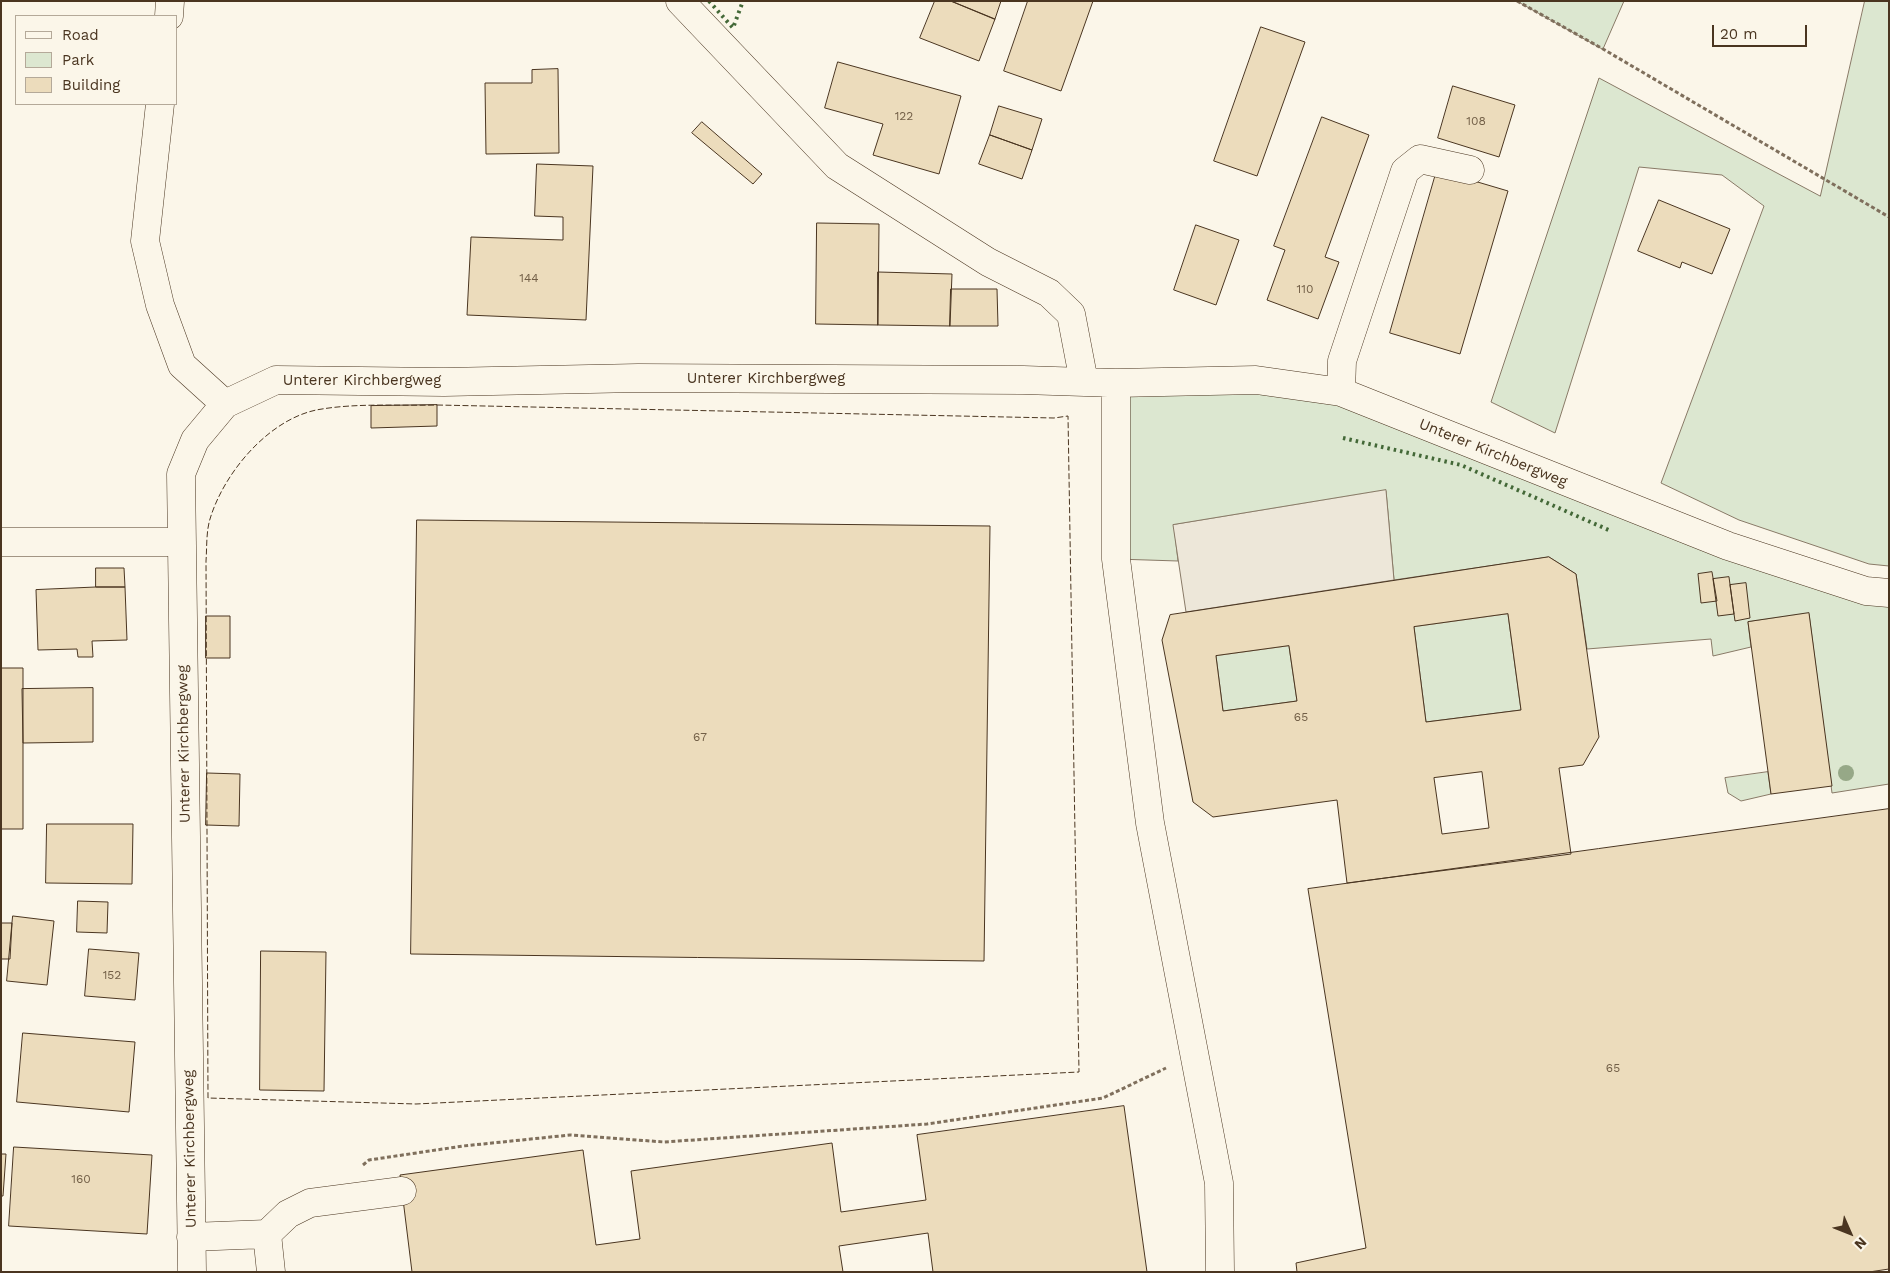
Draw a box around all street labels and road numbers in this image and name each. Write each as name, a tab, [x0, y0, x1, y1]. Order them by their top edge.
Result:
street label: Unterer Kirchbergweg	[687, 370, 845, 388]
street label: Unterer Kirchbergweg	[283, 372, 441, 390]
street label: Unterer Kirchbergweg	[1416, 415, 1570, 491]
street label: Unterer Kirchbergweg	[174, 665, 194, 823]
street label: Unterer Kirchbergweg	[180, 1070, 200, 1228]

